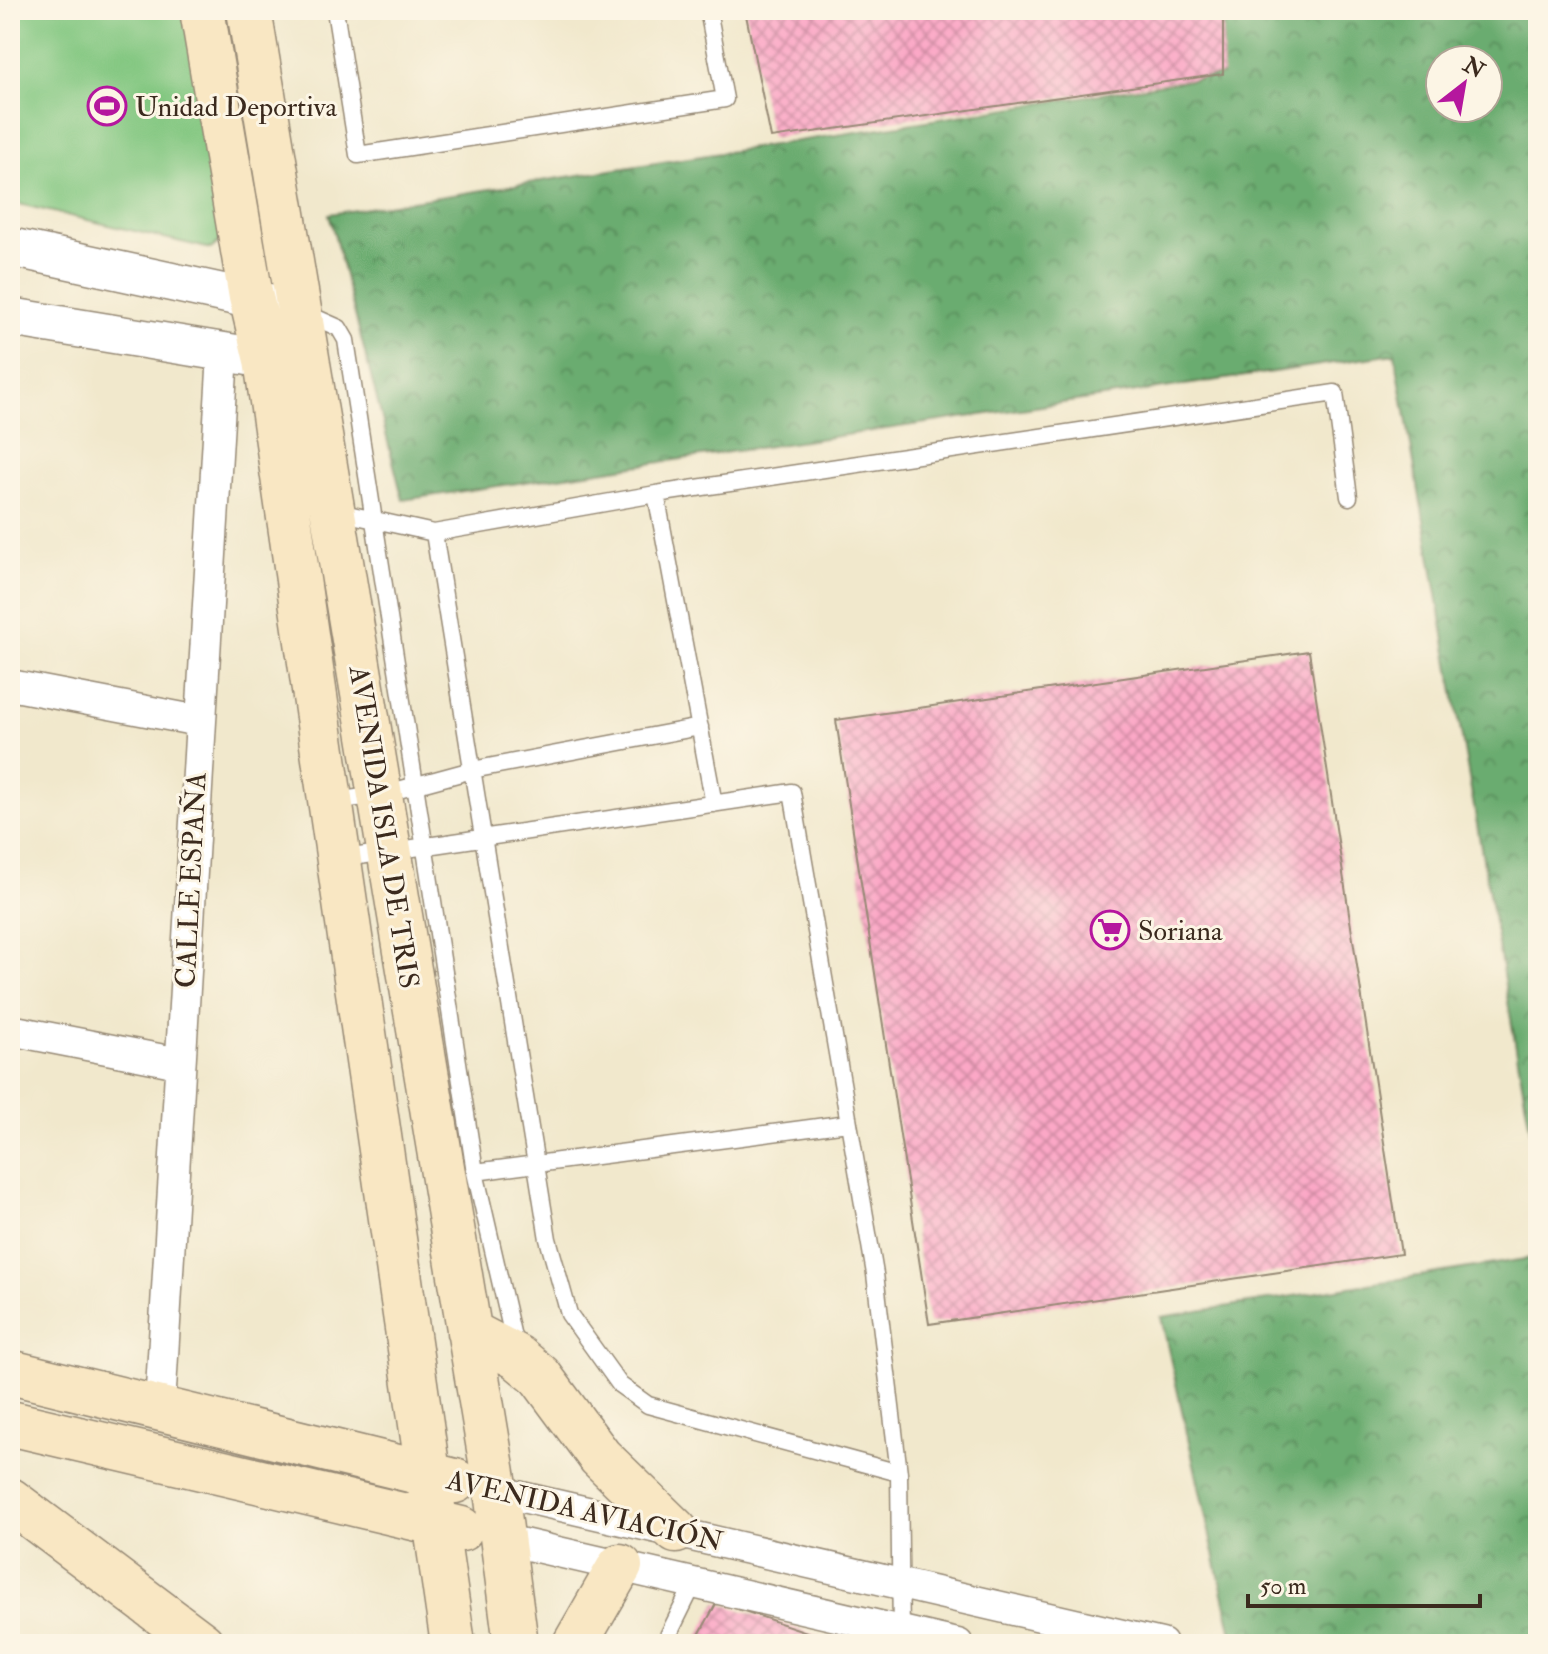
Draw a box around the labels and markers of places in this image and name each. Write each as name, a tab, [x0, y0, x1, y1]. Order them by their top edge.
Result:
sports icon: Unidad Deportiva	[86, 85, 128, 127]
place label: Unidad Deportiva	[135, 90, 337, 125]
supermarket icon: Soriana	[1089, 909, 1131, 951]
place label: Soriana	[1138, 914, 1223, 949]

